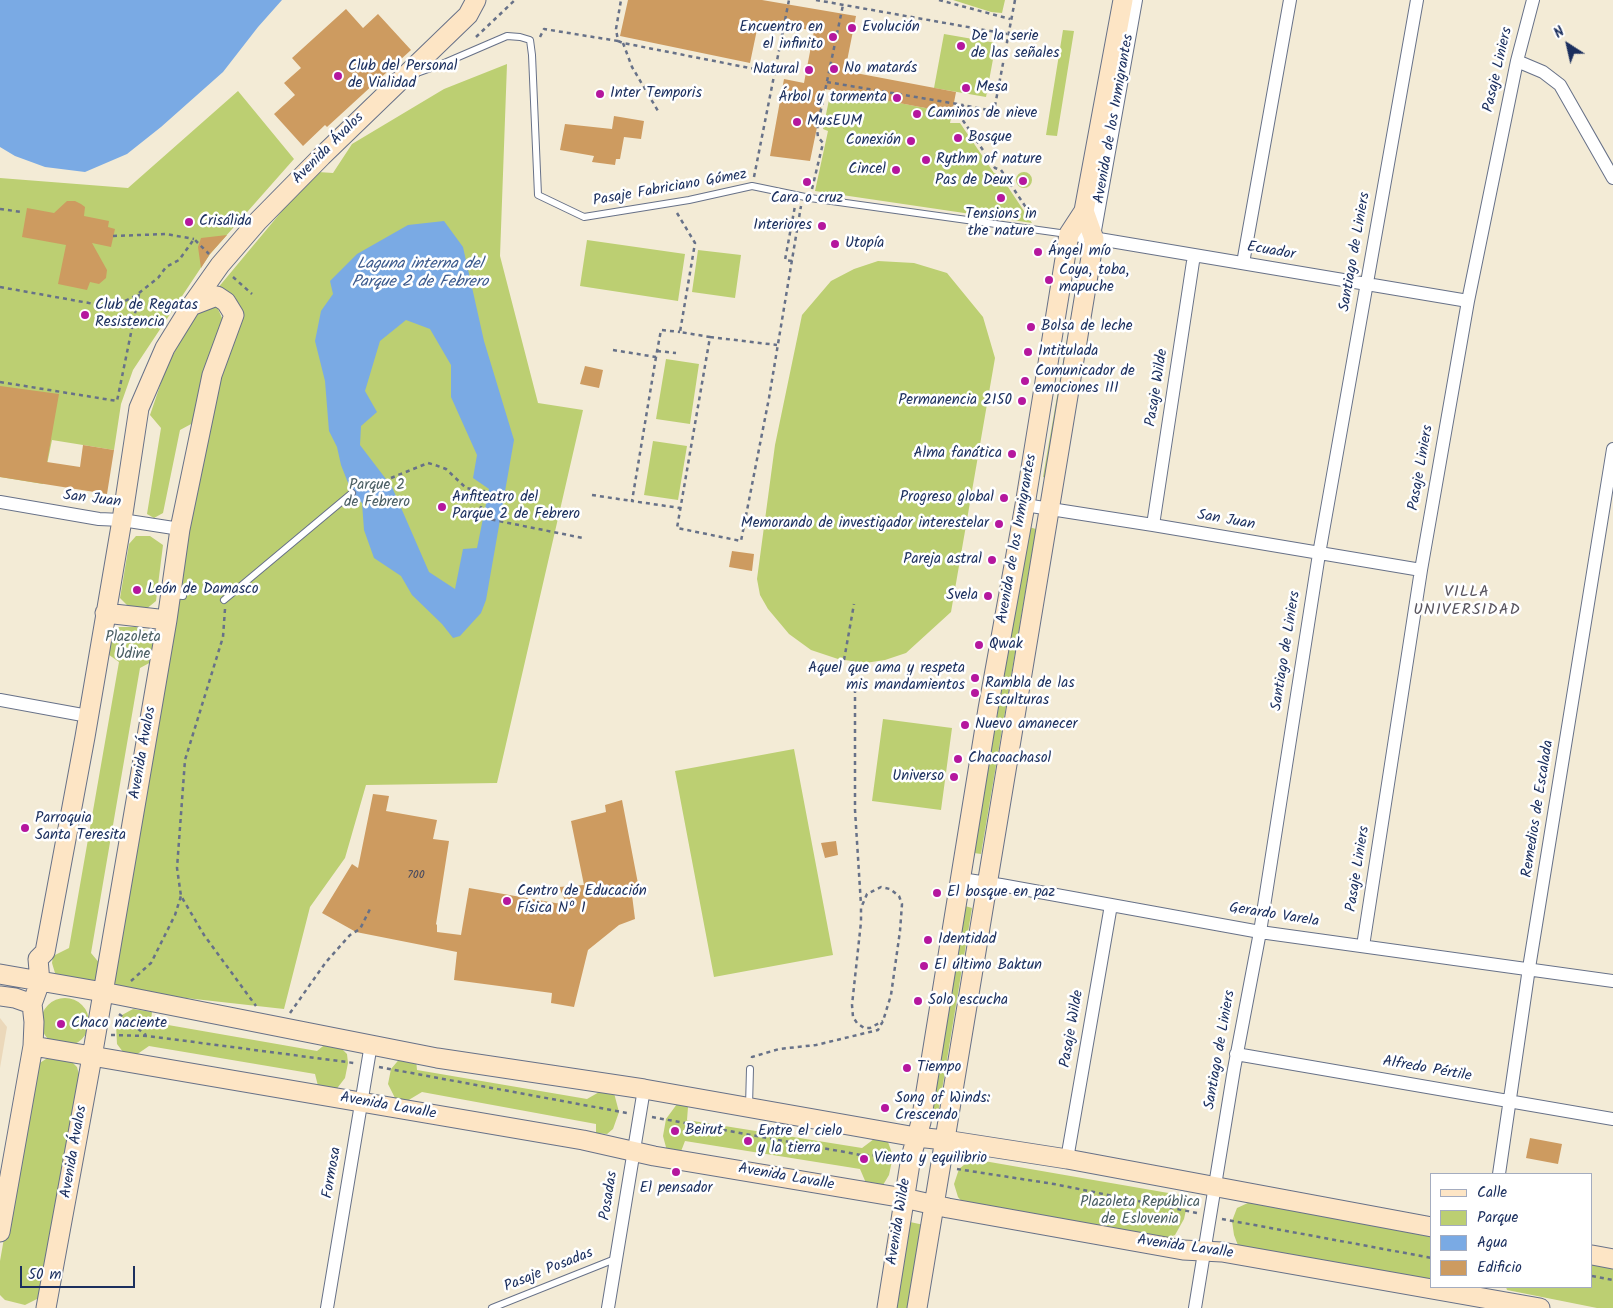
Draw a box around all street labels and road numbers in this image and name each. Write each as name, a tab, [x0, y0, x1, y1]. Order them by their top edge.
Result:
street label: Pasaje Liniers	[1480, 26, 1518, 114]
street label: Avenida de los Inmigrantes	[1091, 33, 1139, 205]
street label: Avenida Ávalos	[290, 110, 368, 188]
street label: Pasaje Fabriciano Gómez	[592, 167, 748, 211]
street label: Santiago de Liniers	[1337, 191, 1375, 313]
street label: Ecuador	[1245, 239, 1297, 265]
street label: Pasaje Wilde	[1143, 348, 1173, 428]
street label: Pasaje Liniers	[1406, 424, 1438, 512]
street label: Avenida de los Inmigrantes	[994, 453, 1042, 625]
street label: San Juan	[62, 488, 122, 512]
street label: San Juan	[1196, 507, 1256, 535]
street label: Santiago de Liniers	[1269, 590, 1305, 712]
street label: Avenida Ávalos	[127, 705, 161, 801]
street label: Remedios de Escalada	[1519, 739, 1559, 879]
street label: Pasaje Liniers	[1343, 825, 1375, 913]
street label: Gerardo Varela	[1228, 900, 1320, 932]
street label: Pasaje Wilde	[1057, 989, 1089, 1069]
street label: Santiago de Liniers	[1202, 989, 1240, 1111]
street label: Alfredo Pértile	[1381, 1053, 1473, 1087]
street label: Avenida Lavalle	[339, 1090, 437, 1124]
street label: Avenida Ávalos	[58, 1104, 92, 1200]
street label: Formosa	[320, 1146, 346, 1200]
street label: Avenida Lavalle	[737, 1161, 835, 1195]
street label: Posadas	[597, 1170, 623, 1222]
street label: Avenida Wilde	[884, 1177, 916, 1267]
street label: Avenida Lavalle	[1136, 1232, 1234, 1264]
street label: Pasaje Posadas	[502, 1245, 596, 1297]

